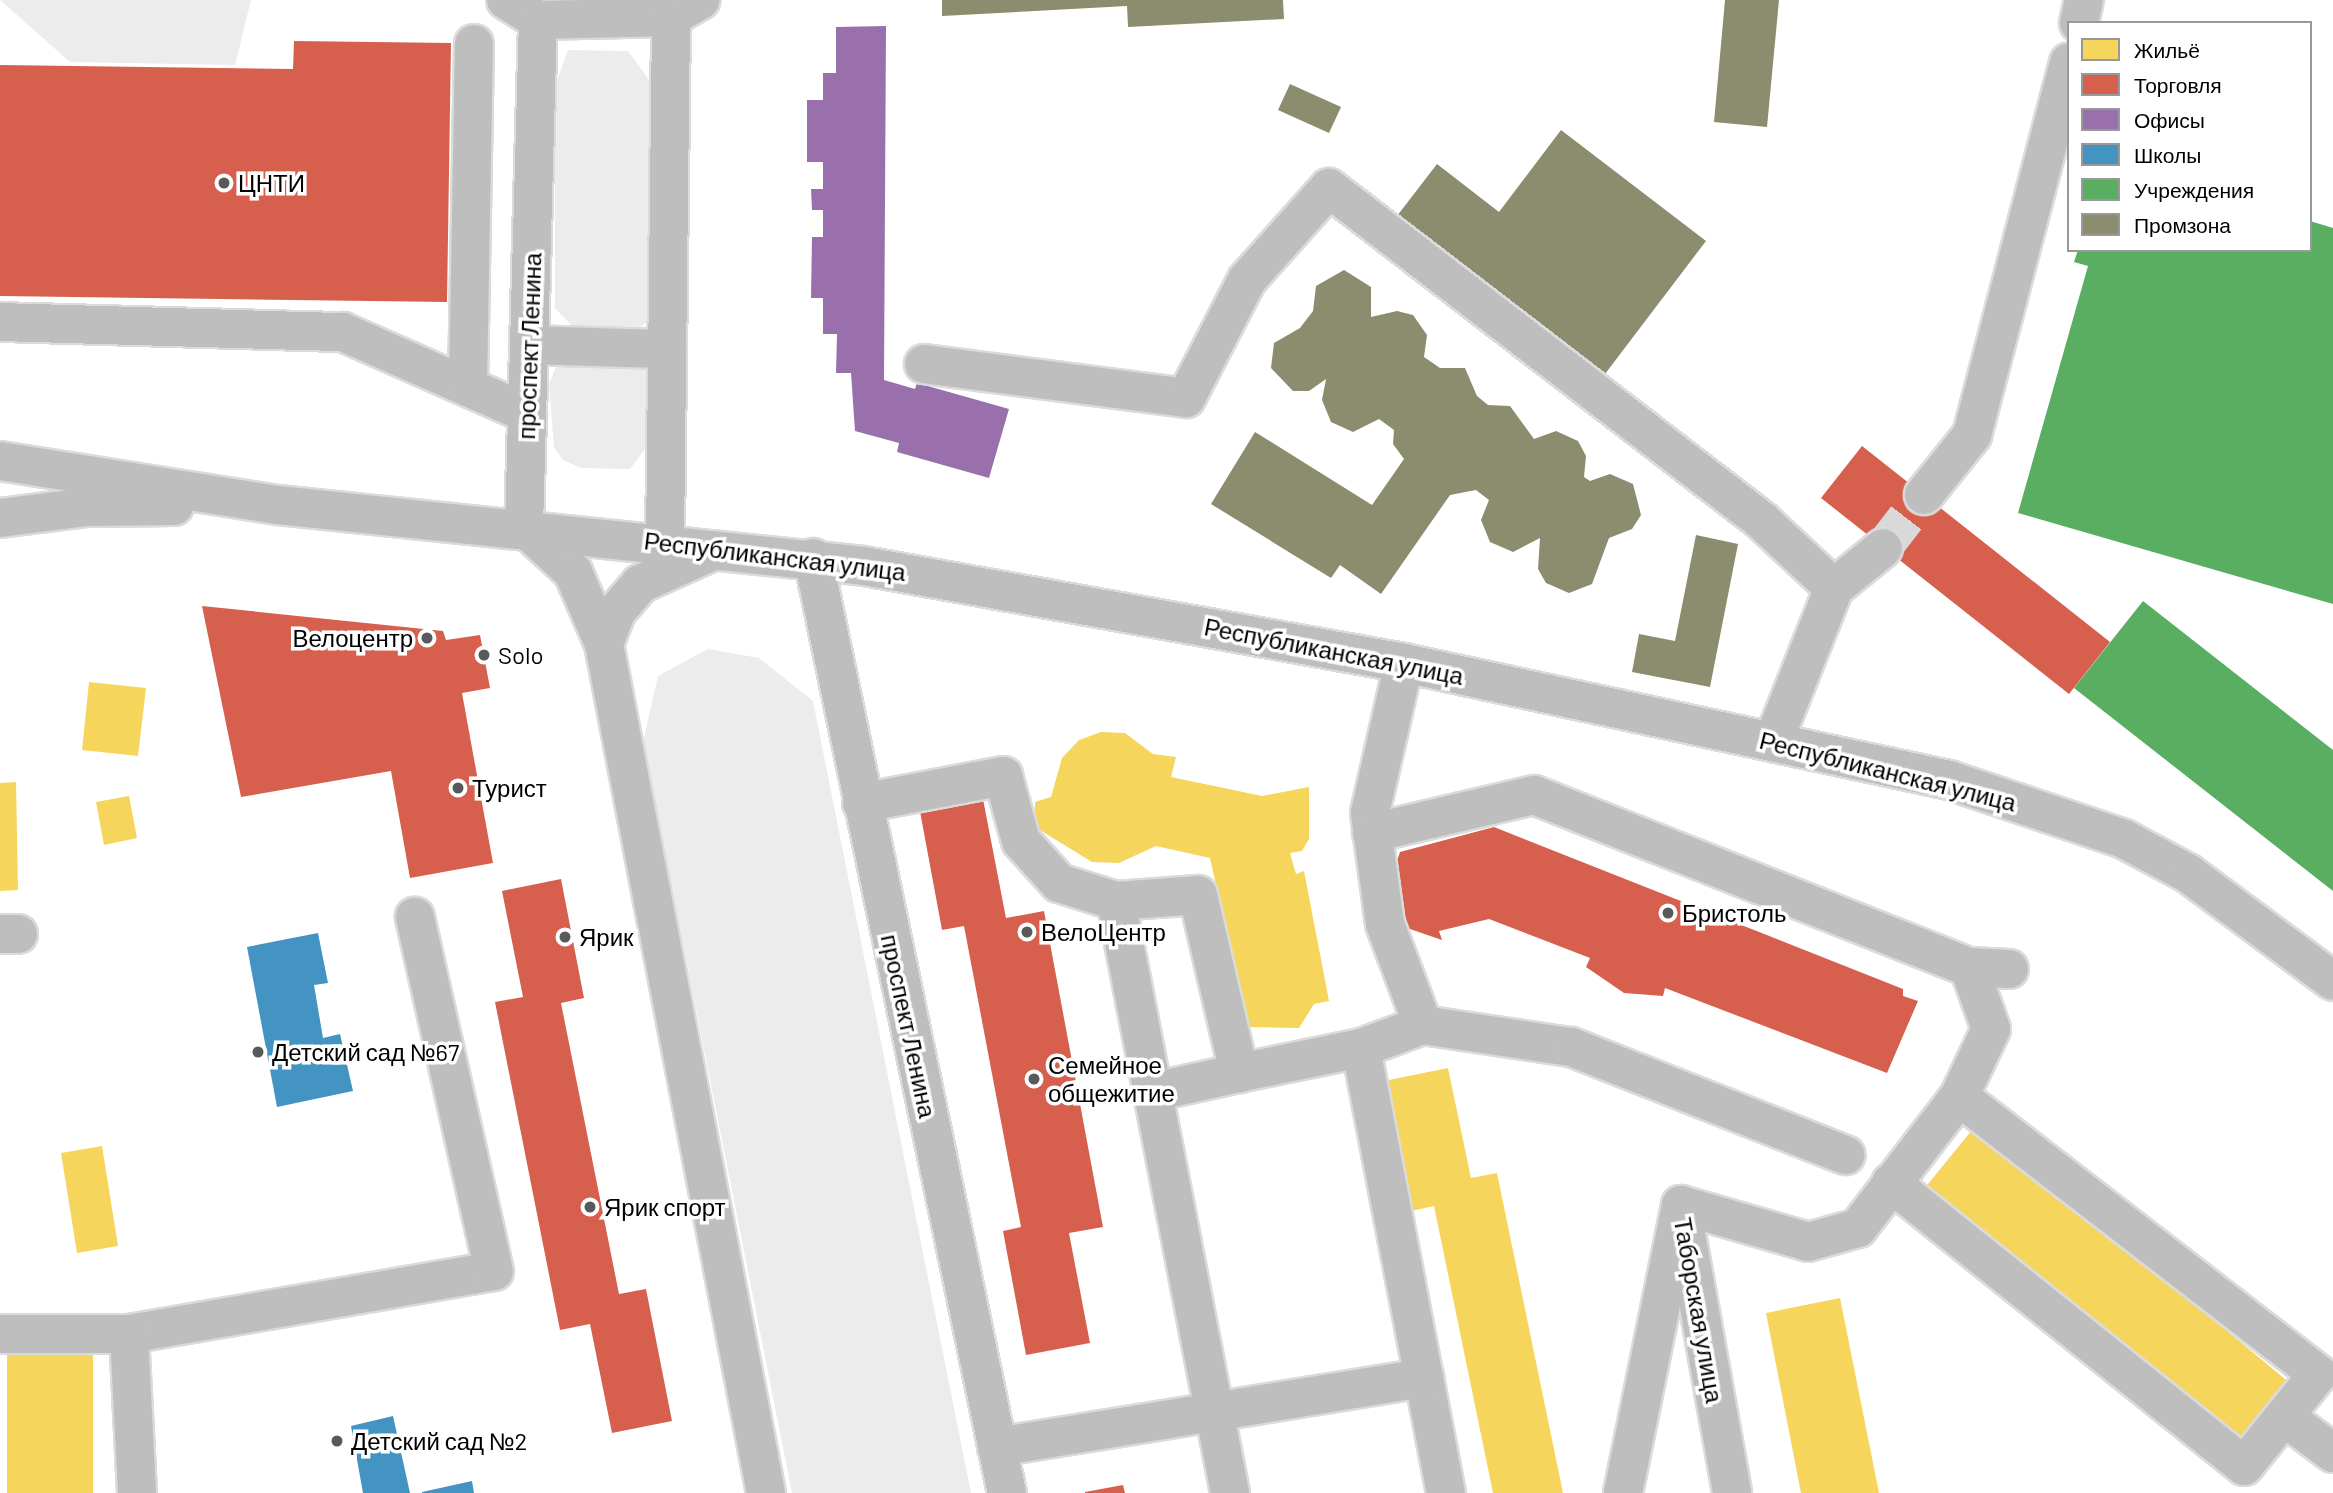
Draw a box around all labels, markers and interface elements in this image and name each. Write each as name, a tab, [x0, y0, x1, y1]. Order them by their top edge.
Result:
legend	[2067, 21, 2312, 252]
text: Жильё	[2134, 37, 2200, 62]
text: Торговля	[2134, 72, 2222, 97]
text: Офисы	[2134, 107, 2205, 132]
text: Школы	[2134, 142, 2201, 167]
place label: ЦНТИ	[238, 169, 305, 197]
marker: ЦНТИ	[216, 175, 232, 191]
text: Учреждения	[2134, 177, 2254, 202]
text: Промзона	[2134, 212, 2231, 237]
street label: проспект Ленина	[511, 252, 547, 440]
street label: Республиканская улица	[643, 526, 907, 586]
street label: Республиканская улица	[1202, 612, 1466, 690]
place label: Велоцентр	[292, 624, 413, 652]
marker: Велоцентр	[419, 630, 435, 646]
place label: Solo	[498, 641, 544, 669]
marker: Solo	[476, 647, 492, 663]
street label: Республиканская улица	[1757, 725, 2019, 817]
place label: Турист	[472, 774, 547, 802]
marker: Турист	[450, 780, 466, 796]
place label: Бристоль	[1682, 899, 1787, 927]
marker: Бристоль	[1660, 905, 1676, 921]
place label: ВелоЦентр	[1041, 918, 1166, 946]
place label: Ярик	[579, 923, 634, 951]
marker: ВелоЦентр	[1019, 924, 1035, 940]
marker: Ярик	[557, 929, 573, 945]
street label: проспект Ленина	[875, 932, 943, 1120]
place label: Детский сад №67	[272, 1038, 459, 1066]
marker: Детский сад №67	[250, 1044, 266, 1060]
place label: Семейное общежитие	[1048, 1051, 1175, 1107]
marker: Семейное общежитие	[1026, 1071, 1042, 1087]
place label: Ярик спорт	[604, 1193, 726, 1221]
marker: Ярик спорт	[582, 1199, 598, 1215]
street label: Таборская улица	[1669, 1215, 1729, 1405]
place label: Детский сад №2	[351, 1427, 527, 1455]
marker: Детский сад №2	[329, 1433, 345, 1449]

